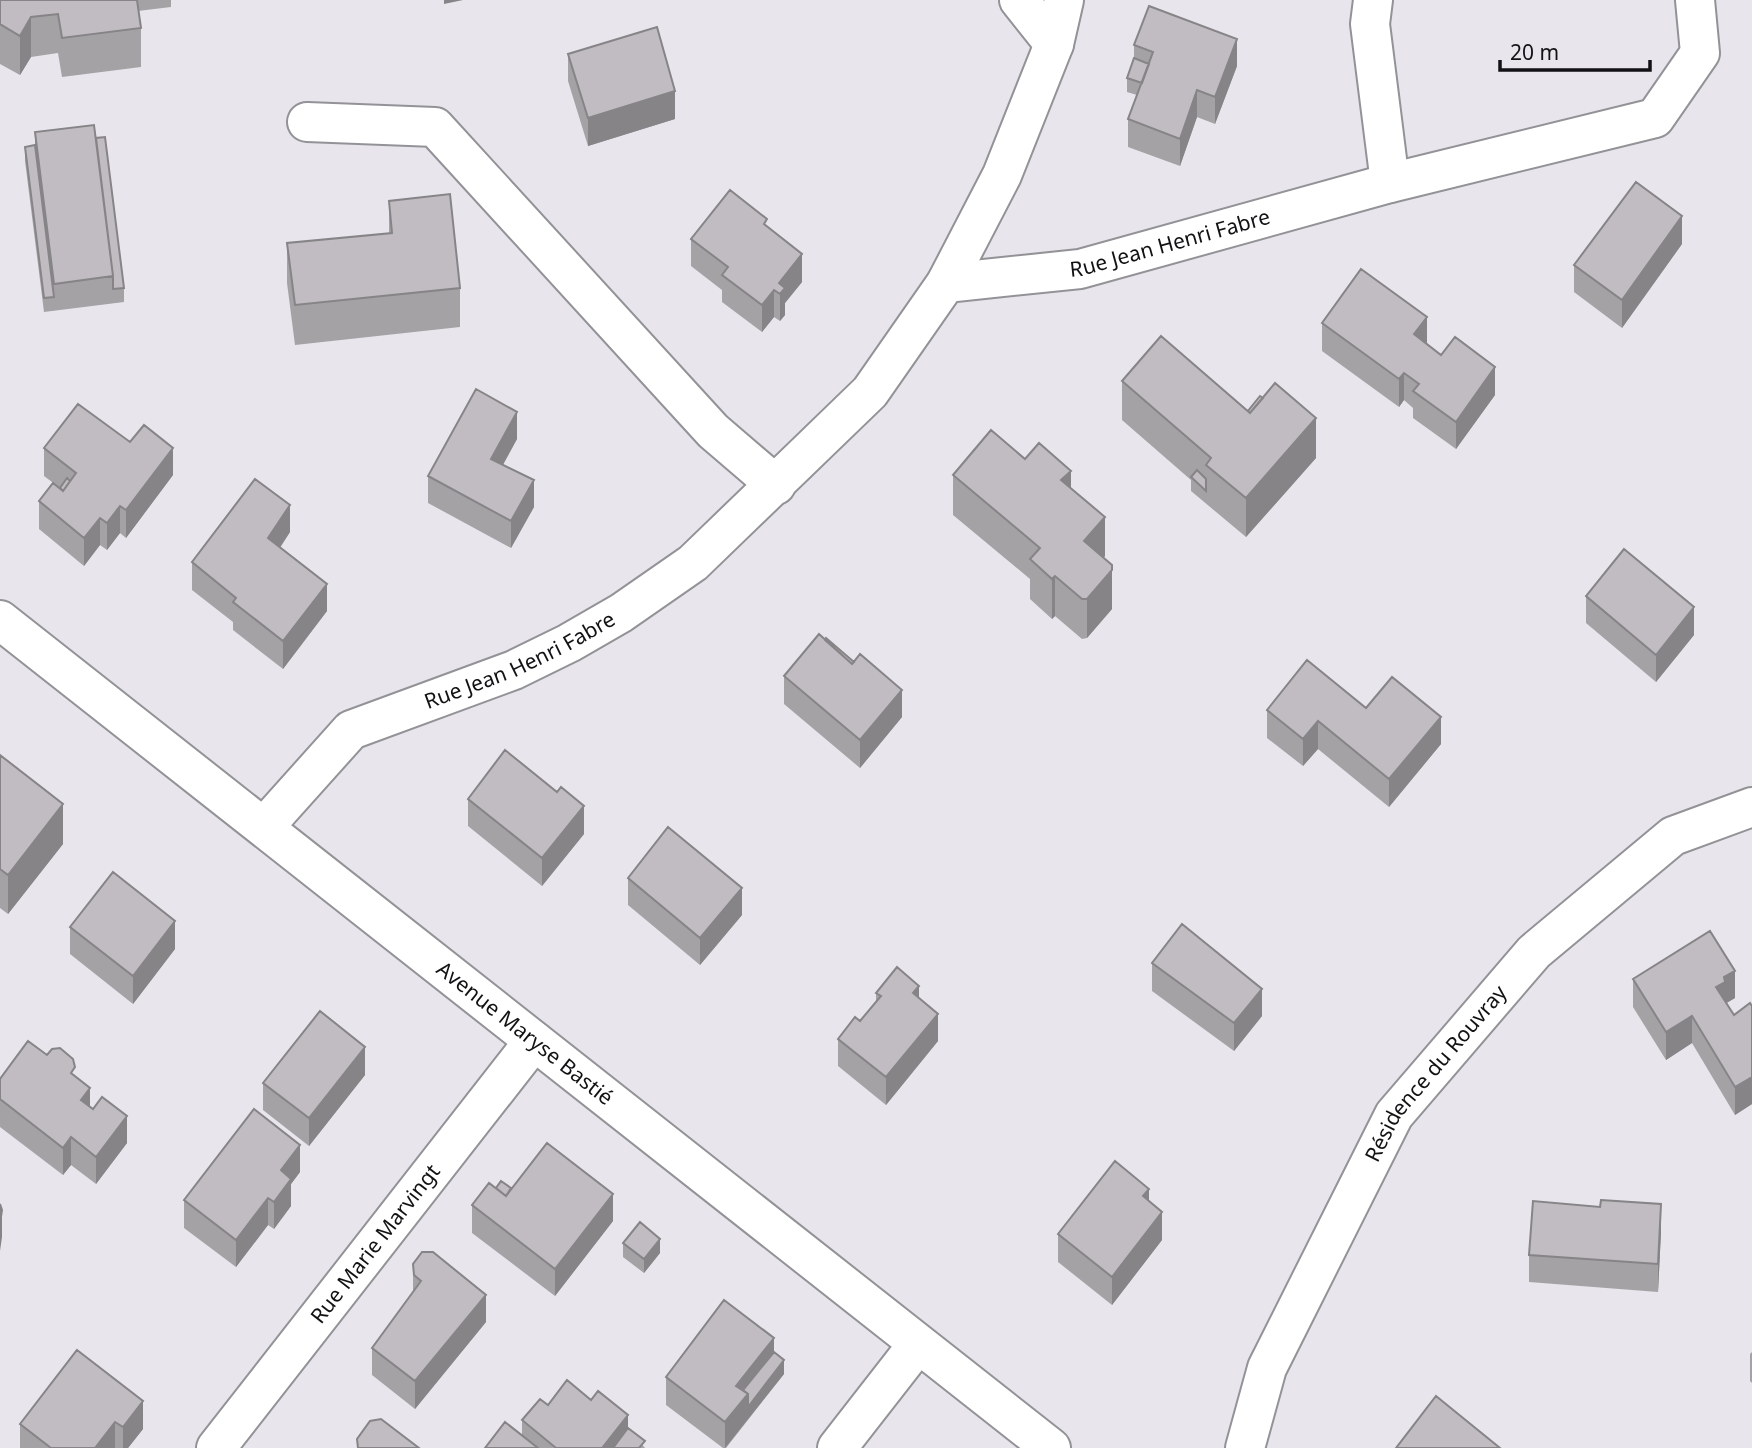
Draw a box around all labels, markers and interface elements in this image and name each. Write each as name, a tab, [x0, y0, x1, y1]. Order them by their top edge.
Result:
scale bar	[1500, 28, 1650, 72]
text: 20 m	[1510, 38, 1559, 66]
street label: Rue Jean Henri Fabre	[1068, 202, 1273, 283]
street label: Rue Jean Henri Fabre	[420, 604, 620, 715]
street label: Avenue Maryse Bastié	[431, 954, 619, 1111]
street label: Résidence du Rouvray	[1358, 979, 1513, 1166]
street label: Rue Marie Marvingt	[304, 1158, 446, 1329]

